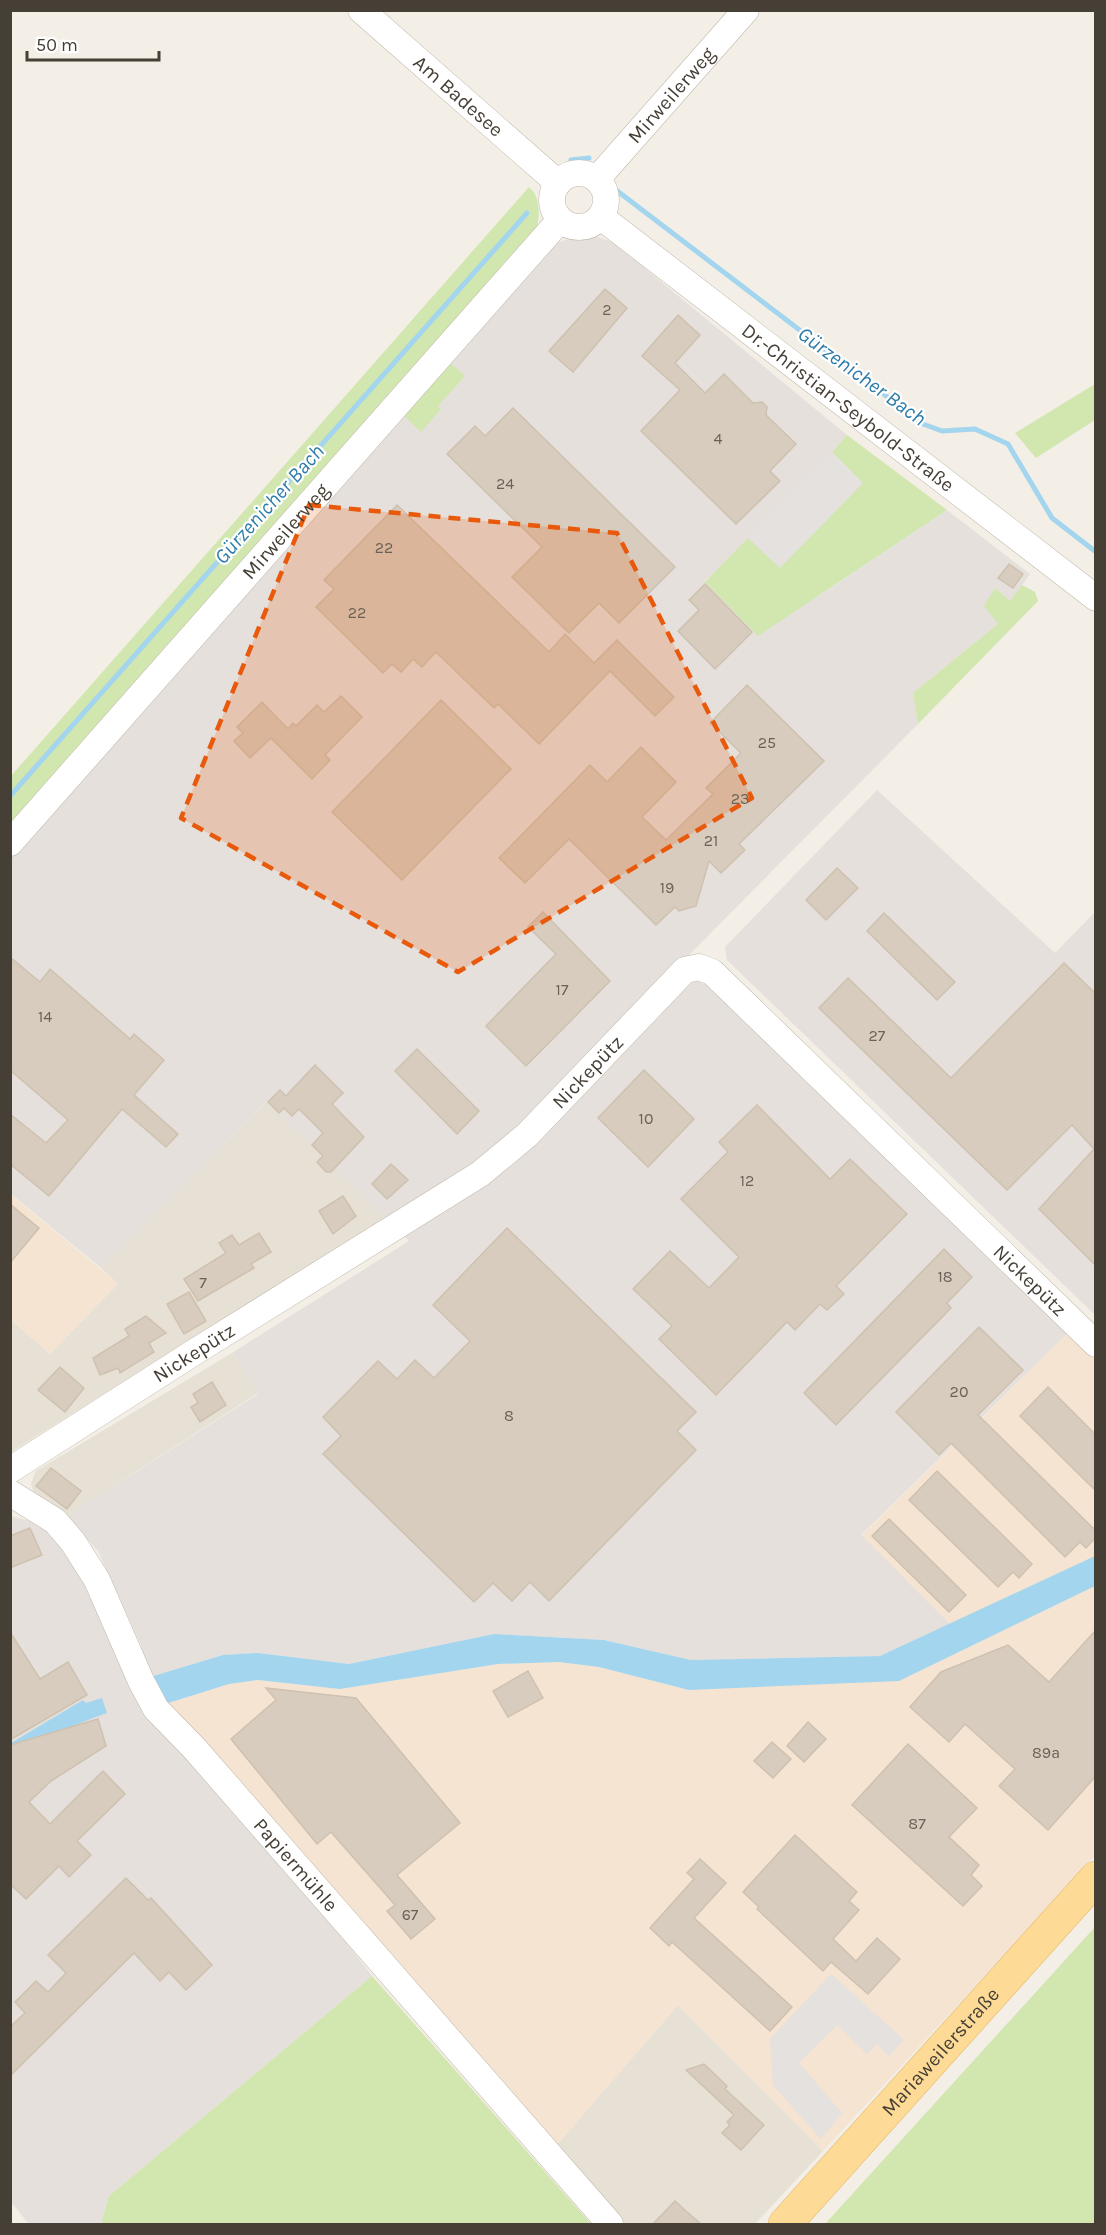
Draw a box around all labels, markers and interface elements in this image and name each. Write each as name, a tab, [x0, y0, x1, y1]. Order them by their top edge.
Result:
scale bar	[27, 24, 159, 62]
text: 50 m	[36, 34, 78, 56]
street label: Mirweilerweg	[623, 42, 719, 148]
street label: Am Badesee	[409, 50, 508, 141]
house number: 2	[602, 300, 612, 319]
street label: Dr.-Christian-Seybold-Straße	[737, 318, 959, 496]
water label: Gürzenicher Bach	[793, 321, 931, 431]
house number: 4	[714, 429, 723, 448]
water label: Gürzenicher Bach	[209, 439, 329, 569]
house number: 24	[496, 474, 514, 493]
street label: Mirweilerweg	[237, 479, 334, 584]
house number: 22	[375, 538, 393, 557]
house number: 22	[348, 603, 366, 622]
house number: 25	[758, 733, 776, 752]
house number: 23	[731, 789, 749, 808]
house number: 21	[704, 831, 718, 850]
house number: 19	[660, 878, 674, 897]
house number: 17	[556, 980, 569, 999]
house number: 14	[38, 1007, 52, 1026]
house number: 27	[869, 1026, 886, 1045]
street label: Nickepütz	[547, 1030, 628, 1113]
house number: 10	[639, 1109, 653, 1128]
house number: 12	[740, 1171, 754, 1190]
street label: Nickepütz	[989, 1240, 1071, 1320]
house number: 18	[937, 1267, 953, 1286]
house number: 7	[199, 1273, 207, 1292]
street label: Nickepütz	[149, 1318, 239, 1387]
house number: 20	[950, 1382, 968, 1401]
house number: 8	[504, 1406, 514, 1425]
house number: 89a	[1032, 1743, 1060, 1762]
street label: Papiermühle	[249, 1813, 343, 1916]
house number: 87	[908, 1814, 926, 1833]
house number: 67	[402, 1905, 419, 1924]
street label: Mariaweilerstraße	[876, 1982, 1004, 2120]

